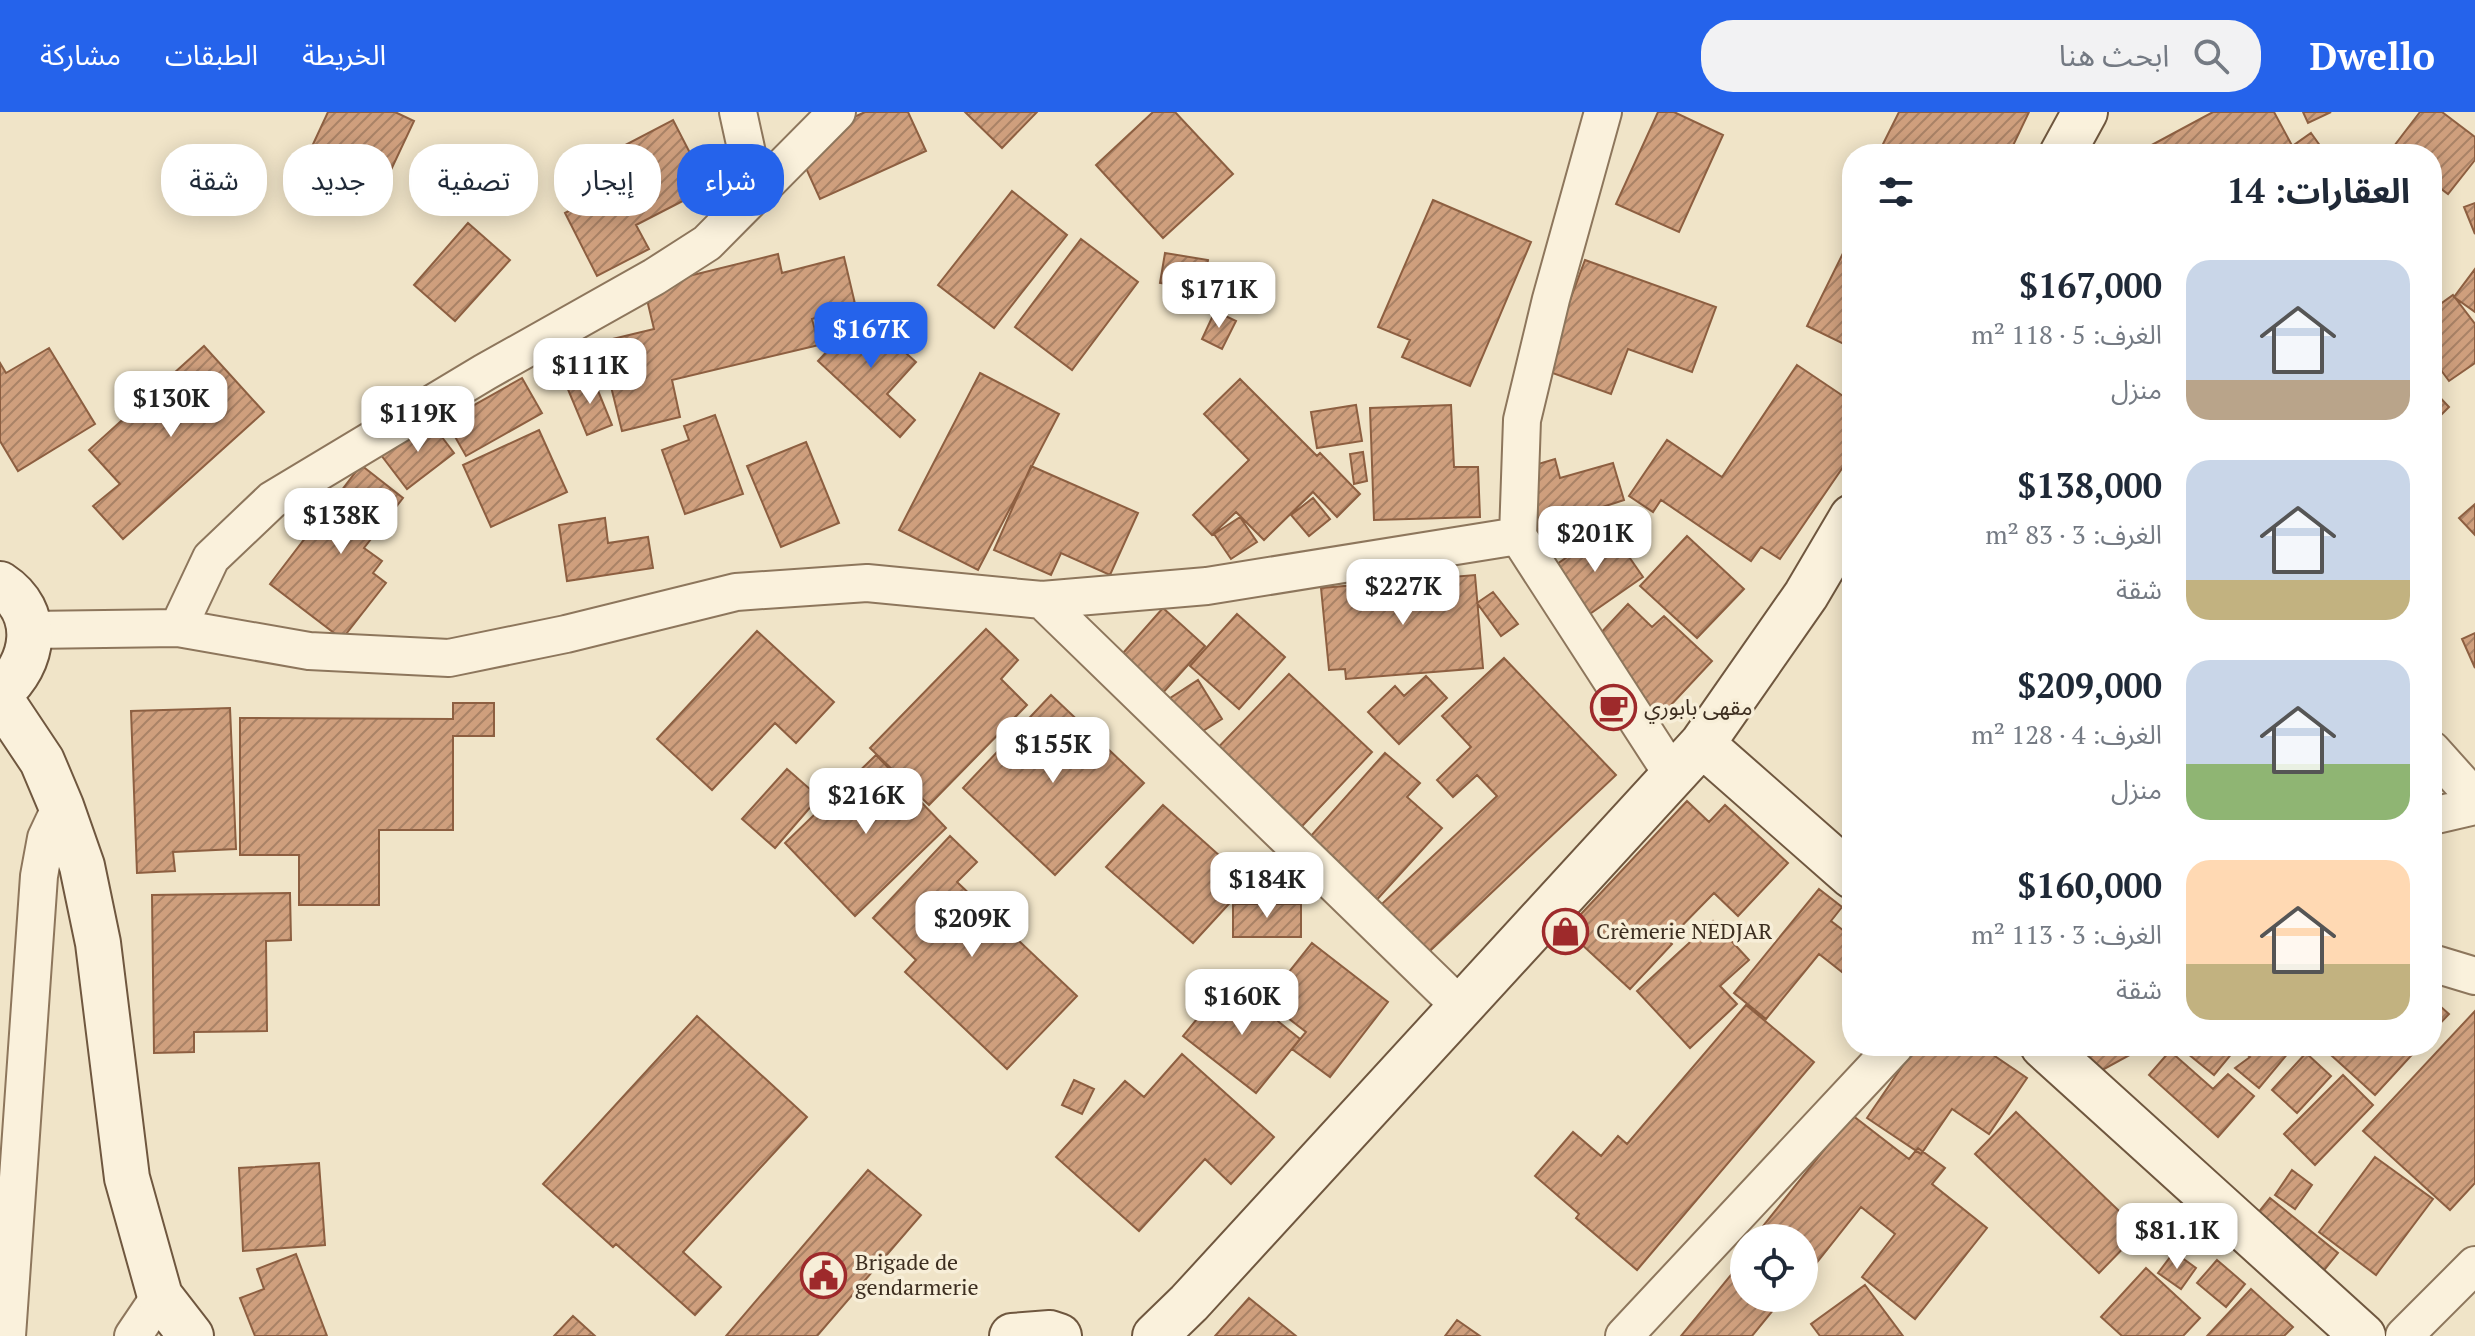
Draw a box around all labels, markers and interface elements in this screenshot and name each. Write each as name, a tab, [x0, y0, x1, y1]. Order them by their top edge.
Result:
search box	[1701, 20, 2261, 92]
text: Dwello	[2309, 31, 2435, 81]
icon: search	[2189, 34, 2233, 78]
text: ابحث هنا	[2059, 35, 2169, 75]
text: مشاركة	[40, 36, 121, 73]
text: الطبقات	[165, 36, 258, 73]
text: الخريطة	[302, 36, 386, 73]
chip: شقة	[161, 144, 267, 216]
chip: جديد	[283, 144, 393, 216]
chip: تصفية	[409, 144, 538, 216]
chip: إيجار	[554, 144, 661, 216]
chip: شراء	[677, 144, 784, 216]
text: العقارات: 14	[2227, 168, 2410, 213]
icon: filters	[1874, 170, 1918, 214]
pin: $171K	[1163, 262, 1275, 330]
text: $167,000	[2019, 263, 2162, 308]
text: $171K	[1180, 271, 1258, 305]
icon: home	[2250, 292, 2346, 388]
pin: $167K	[815, 302, 927, 370]
text: $167K	[832, 311, 910, 345]
text: الغرف: 5 · 118 m²	[1971, 317, 2162, 351]
pin: $111K	[534, 338, 646, 406]
text: $111K	[551, 347, 629, 381]
pin: $130K	[115, 371, 227, 439]
text: منزل	[2111, 372, 2162, 406]
text: $130K	[132, 380, 210, 414]
pin: $119K	[362, 386, 474, 454]
text: $119K	[379, 395, 457, 429]
text: $138,000	[2017, 463, 2162, 508]
pin: $138K	[285, 488, 397, 556]
icon: home	[2250, 492, 2346, 588]
text: $138K	[302, 497, 380, 531]
pin: $201K	[1539, 506, 1651, 574]
text: $201K	[1556, 515, 1634, 549]
text: الغرف: 3 · 83 m²	[1985, 517, 2162, 551]
pin: $227K	[1347, 559, 1459, 627]
text: $227K	[1364, 568, 1442, 602]
text: شقة	[2116, 572, 2162, 606]
text: $209,000	[2017, 663, 2162, 708]
cafe icon: مقهى بابوري	[1589, 683, 1637, 731]
place label: مقهى بابوري	[1644, 692, 1753, 724]
icon: home	[2250, 692, 2346, 788]
pin: $155K	[997, 717, 1109, 785]
text: الغرف: 4 · 128 m²	[1971, 717, 2162, 751]
text: $155K	[1014, 726, 1092, 760]
pin: $216K	[810, 768, 922, 836]
text: منزل	[2111, 772, 2162, 806]
text: $216K	[827, 777, 905, 811]
pin: $184K	[1211, 852, 1323, 920]
text: $184K	[1228, 861, 1306, 895]
text: $160,000	[2017, 863, 2162, 908]
pin: $209K	[916, 891, 1028, 959]
icon: home	[2250, 892, 2346, 988]
text: $209K	[933, 900, 1011, 934]
shop icon: Crèmerie NEDJAR	[1541, 907, 1589, 955]
place label: Crèmerie NEDJAR	[1596, 916, 1772, 945]
text: الغرف: 3 · 113 m²	[1971, 917, 2162, 951]
pin: $160K	[1186, 969, 1298, 1037]
text: شقة	[2116, 972, 2162, 1006]
text: $160K	[1203, 978, 1281, 1012]
pin: $81.1K	[2112, 1203, 2242, 1271]
text: $81.1K	[2135, 1212, 2219, 1246]
map controls	[1730, 1224, 1818, 1312]
button: locate	[1730, 1224, 1818, 1312]
place label: Brigade de gendarmerie	[855, 1247, 979, 1301]
public building icon: Brigade de gendarmerie	[800, 1251, 848, 1299]

